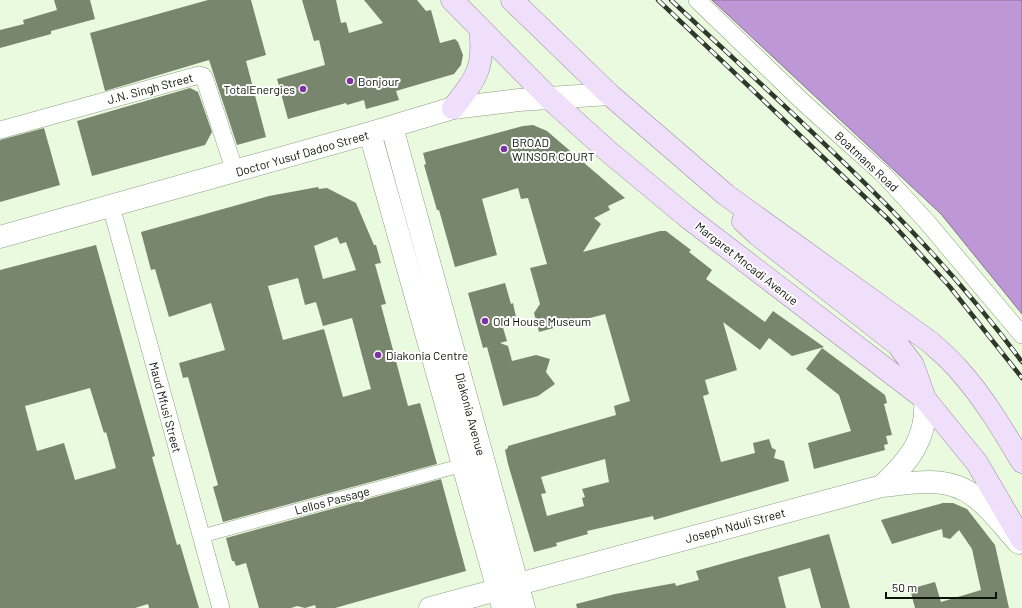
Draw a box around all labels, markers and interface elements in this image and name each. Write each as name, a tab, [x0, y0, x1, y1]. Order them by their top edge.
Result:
street label: J.N. Singh Street	[105, 70, 195, 106]
place label: Bonjour	[358, 74, 399, 88]
marker: Bonjour	[345, 76, 355, 86]
place label: TotalEnergies	[223, 82, 295, 96]
marker: TotalEnergies	[298, 84, 308, 94]
street label: Doctor Yusuf Dadoo Street	[234, 127, 370, 179]
street label: Boatmans Road	[832, 128, 902, 194]
place label: BROAD WINSOR COURT	[512, 135, 595, 163]
marker: BROAD WINSOR COURT	[499, 144, 509, 154]
street label: Margaret Mncadi Avenue	[693, 219, 801, 307]
place label: Old House Museum	[493, 314, 591, 328]
marker: Old House Museum	[480, 316, 490, 326]
place label: Diakonia Centre	[386, 348, 468, 362]
marker: Diakonia Centre	[373, 350, 383, 360]
street label: Maud Mfusi Street	[147, 360, 185, 454]
street label: Diakonia Avenue	[453, 371, 489, 457]
street label: Lellos Passage	[293, 483, 371, 517]
street label: Joseph Nduli Street	[683, 505, 787, 545]
scale bar	[886, 574, 996, 600]
text: 50 m	[892, 580, 917, 594]

